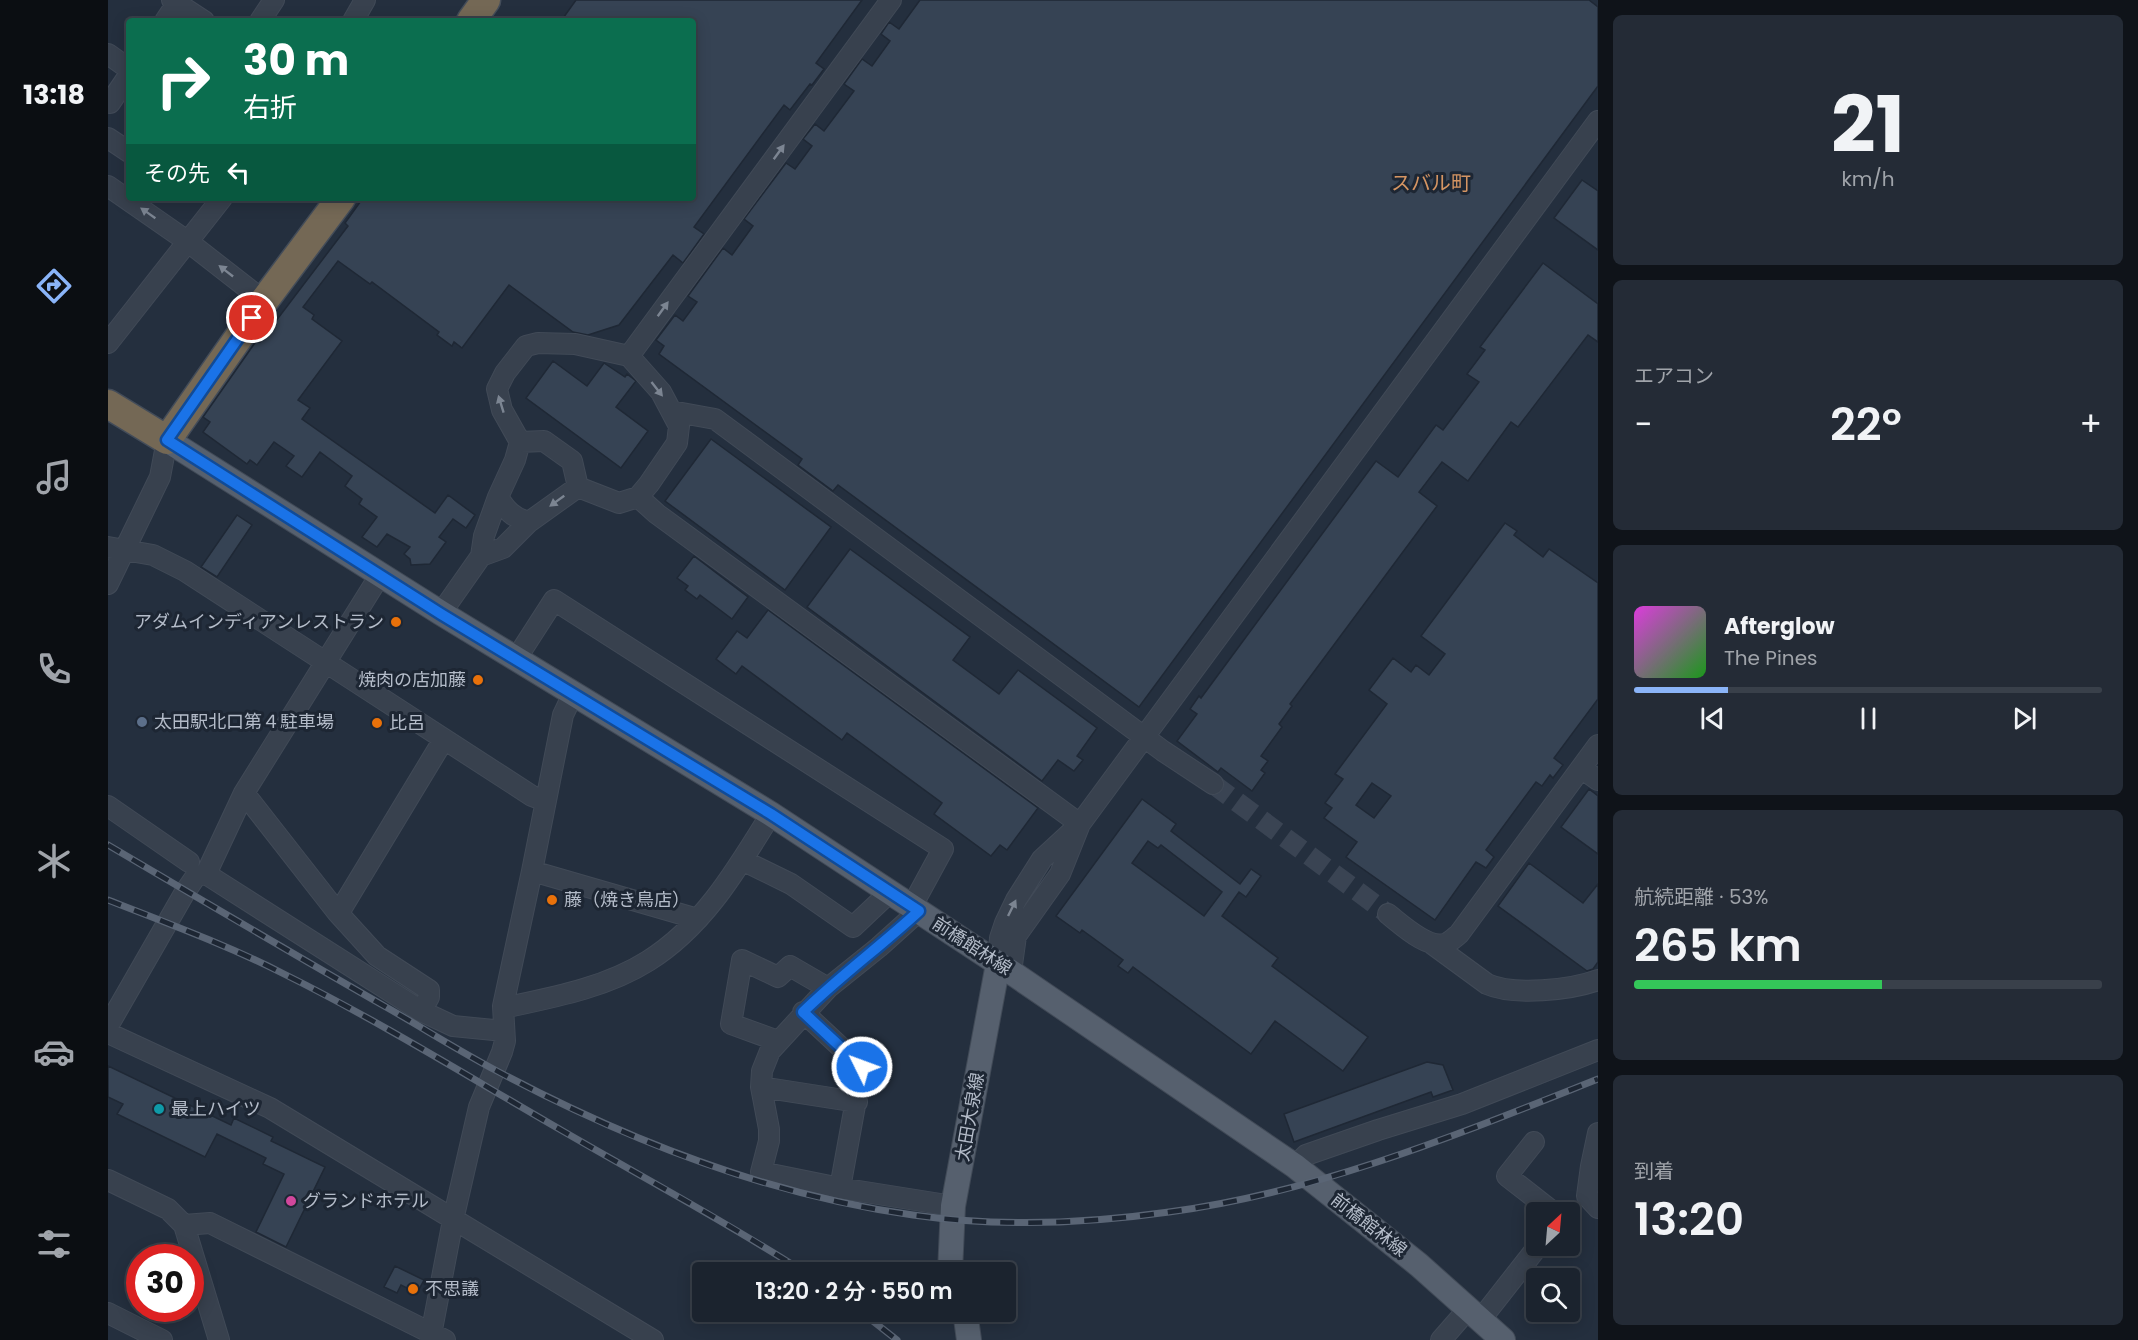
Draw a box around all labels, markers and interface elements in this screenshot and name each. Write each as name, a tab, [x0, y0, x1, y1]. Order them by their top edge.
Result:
text: 30 m	[243, 31, 349, 90]
icon: right	[144, 42, 222, 120]
text: 21	[1831, 70, 1905, 179]
text: 13:18	[23, 76, 85, 113]
text: 右折	[243, 89, 297, 126]
one-way arrow	[773, 144, 785, 160]
icon: left	[222, 156, 255, 189]
text: その先	[144, 158, 210, 189]
text: km/h	[1841, 165, 1895, 193]
district label: スバル町	[1391, 169, 1471, 197]
one-way arrow	[140, 208, 155, 220]
icon: directions	[33, 265, 75, 307]
one-way arrow	[218, 265, 233, 277]
pin	[226, 292, 277, 343]
icon: arrive	[235, 301, 268, 334]
one-way arrow	[657, 301, 669, 316]
text: エアコン	[1634, 362, 1714, 390]
one-way arrow	[651, 382, 663, 397]
text: 22°	[1830, 393, 1902, 456]
one-way arrow	[496, 395, 505, 413]
text: −	[1634, 401, 1652, 448]
text: +	[2079, 401, 2102, 448]
icon: music	[33, 456, 75, 498]
one-way arrow	[550, 495, 566, 507]
place label: アダムインディアンレストラン	[134, 609, 384, 634]
text: Afterglow	[1724, 611, 1835, 642]
marker: アダムインディアンレストラン	[389, 615, 403, 629]
text: The Pines	[1724, 644, 1818, 672]
icon: phone	[33, 648, 75, 690]
place label: 焼肉の店加藤	[358, 667, 466, 692]
marker: 焼肉の店加藤	[471, 673, 485, 687]
icon: previous	[1696, 702, 1729, 735]
icon: pause	[1852, 702, 1885, 735]
icon: next	[2008, 702, 2041, 735]
place label: 太田駅北口第４駐車場	[154, 709, 334, 734]
place label: 比呂	[389, 710, 425, 735]
marker: 太田駅北口第４駐車場	[135, 715, 149, 729]
marker: 比呂	[370, 716, 384, 730]
icon: climate	[33, 840, 75, 882]
text: 航続距離 · 53%	[1634, 883, 1768, 911]
place label: 藤（焼き鳥店）	[564, 887, 690, 912]
marker: 藤（焼き鳥店）	[545, 893, 559, 907]
one-way arrow	[1008, 899, 1017, 916]
street label: 前橋館林線	[928, 911, 1017, 981]
text: 265 km	[1634, 914, 1802, 977]
icon: car	[33, 1031, 75, 1073]
position arrow	[830, 1035, 894, 1099]
street label: 太田大泉線	[949, 1070, 990, 1163]
place label: 最上ハイツ	[171, 1096, 261, 1121]
marker: 最上ハイツ	[152, 1102, 166, 1116]
text: 到着	[1634, 1157, 1674, 1185]
street label: 前橋館林線	[1326, 1187, 1412, 1262]
place label: グランドホテル	[303, 1188, 429, 1213]
text: 13:20	[1634, 1188, 1744, 1251]
marker: グランドホテル	[284, 1194, 298, 1208]
north arrow	[1526, 1202, 1580, 1256]
map controls	[1526, 1202, 1580, 1322]
icon: filters	[33, 1223, 75, 1265]
speed limit sign: 30	[126, 1244, 204, 1322]
button: search	[1526, 1268, 1580, 1322]
place label: 不思議	[425, 1276, 479, 1301]
text: 13:20 · 2 分 · 550 m	[755, 1276, 953, 1307]
marker: 不思議	[406, 1282, 420, 1296]

